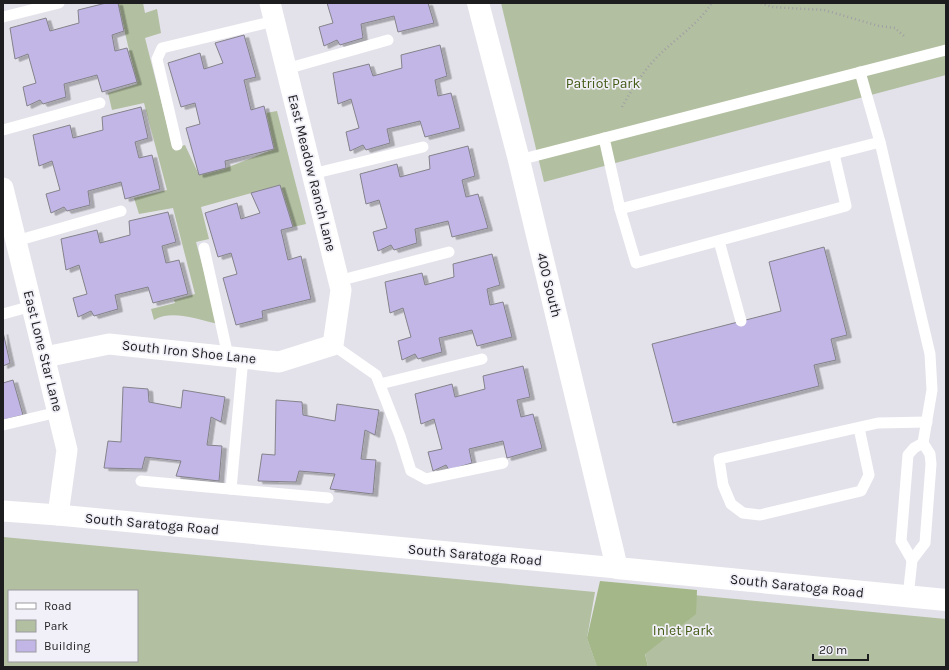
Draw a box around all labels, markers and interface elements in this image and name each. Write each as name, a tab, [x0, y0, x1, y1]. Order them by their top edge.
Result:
park label: Patriot Park	[566, 75, 640, 92]
street label: East Meadow Ranch Lane	[284, 93, 340, 253]
street label: 400 South	[533, 251, 565, 319]
street label: East Lone Star Lane	[20, 289, 66, 413]
street label: South Iron Shoe Lane	[121, 336, 257, 368]
street label: South Saratoga Road	[84, 510, 220, 538]
street label: South Saratoga Road	[407, 541, 543, 569]
street label: South Saratoga Road	[729, 571, 865, 601]
legend	[8, 590, 138, 662]
text: Road	[44, 599, 72, 613]
text: Park	[44, 619, 69, 633]
park label: Inlet Park	[653, 622, 713, 639]
scale bar	[813, 636, 868, 662]
text: Building	[44, 639, 91, 653]
text: 20 m	[819, 643, 847, 657]

